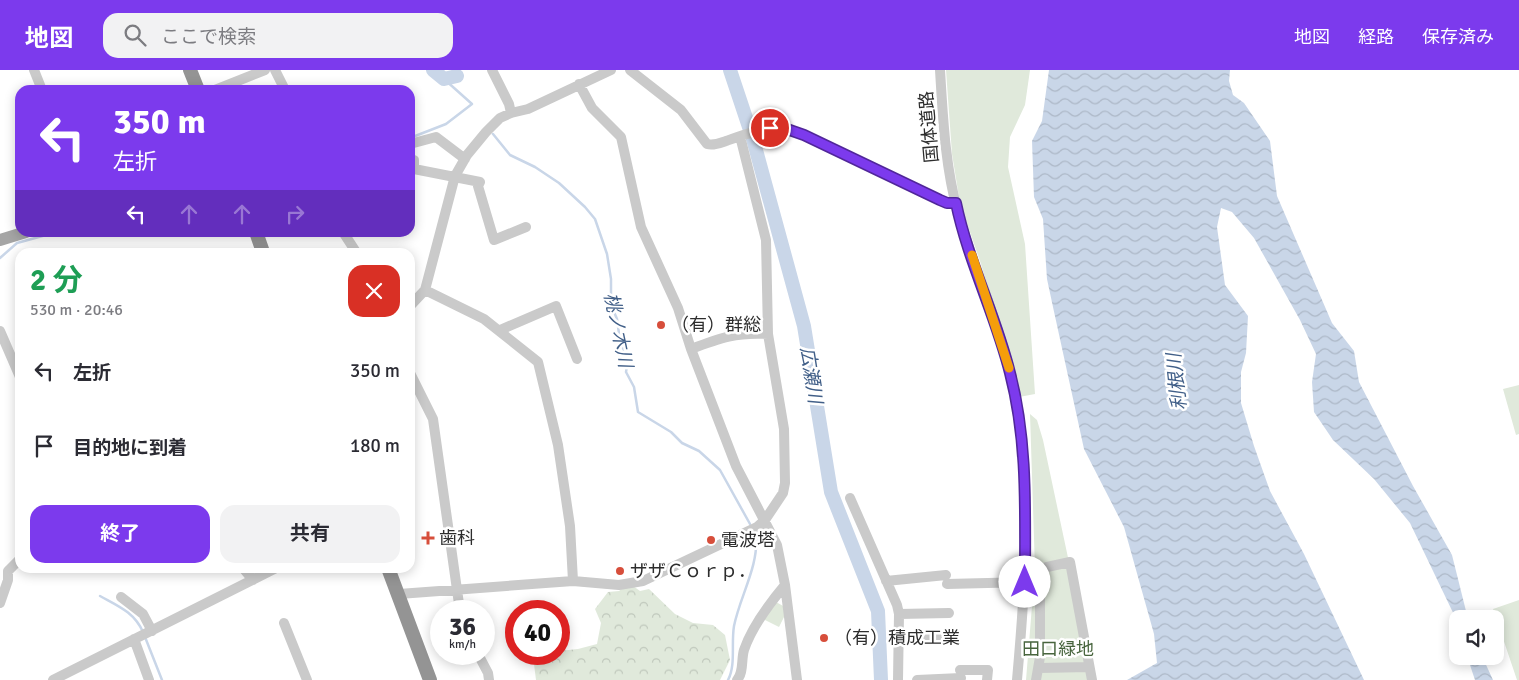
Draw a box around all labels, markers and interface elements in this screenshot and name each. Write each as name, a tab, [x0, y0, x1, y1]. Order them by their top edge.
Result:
search box	[103, 13, 453, 58]
icon: search	[121, 21, 149, 49]
text: 地図	[25, 23, 73, 53]
text: ここで検索	[161, 25, 256, 49]
text: 地図	[1294, 26, 1330, 48]
text: 経路	[1358, 26, 1394, 48]
text: 保存済み	[1422, 26, 1494, 48]
street label: 国体道路	[915, 90, 943, 164]
text: 350 m	[113, 100, 206, 143]
icon: left	[30, 105, 95, 170]
pin	[749, 107, 791, 149]
icon: arrive	[756, 114, 784, 142]
text: 左折	[113, 148, 157, 175]
icon: left	[122, 200, 150, 228]
icon: ahead	[175, 200, 203, 228]
icon: ahead	[228, 200, 256, 228]
icon: right	[281, 200, 309, 228]
text: 2 分	[30, 262, 83, 299]
button: close	[348, 265, 400, 317]
water label: 桃ノ木川	[598, 291, 638, 372]
text: 530 m · 20:46	[30, 300, 123, 320]
place label: （有）群総	[671, 314, 761, 336]
marker: （有）群総	[655, 319, 667, 331]
water label: 広瀬川	[795, 345, 828, 407]
water label: 利根川	[1162, 350, 1192, 412]
icon: left	[30, 357, 58, 385]
text: 350 m	[350, 359, 400, 383]
text: 左折	[73, 361, 111, 385]
icon: arrive	[30, 432, 58, 460]
text: 180 m	[350, 434, 400, 458]
text: 目的地に到着	[73, 436, 187, 460]
button: 終了	[30, 505, 210, 563]
button: 共有	[220, 505, 400, 563]
place label: 歯科	[439, 527, 475, 549]
place label: 電波塔	[721, 529, 775, 551]
marker: 歯科	[421, 531, 435, 545]
marker: 電波塔	[705, 534, 717, 546]
position arrow	[998, 555, 1050, 607]
place label: ザザＣｏｒｐ．	[630, 560, 756, 582]
marker: ザザＣｏｒｐ．	[614, 565, 626, 577]
speed limit sign: 40	[505, 600, 570, 665]
map controls	[1449, 610, 1504, 665]
button: sound	[1449, 610, 1504, 665]
text: 36	[449, 611, 476, 642]
place label: （有）積成工業	[834, 627, 960, 649]
marker: （有）積成工業	[818, 632, 830, 644]
text: km/h	[449, 637, 476, 652]
park label: 田口緑地	[1022, 638, 1094, 660]

